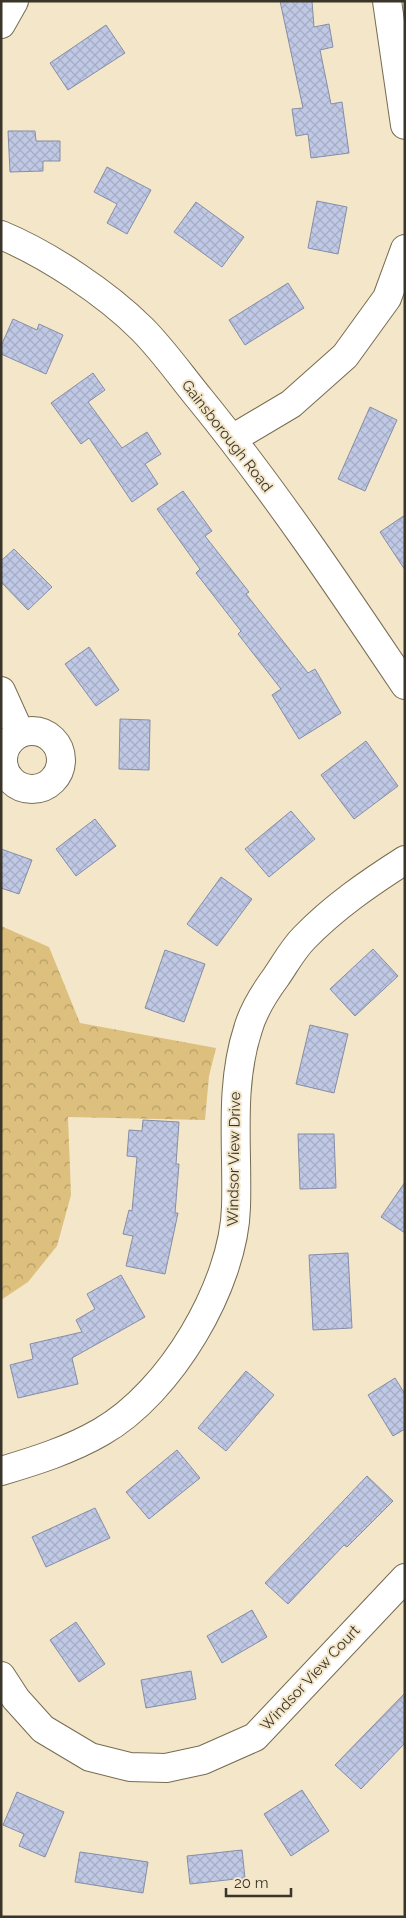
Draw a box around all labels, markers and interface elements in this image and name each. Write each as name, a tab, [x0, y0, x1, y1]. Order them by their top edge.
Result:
street label: Gainsborough Road	[178, 376, 276, 496]
street label: Windsor View Drive	[224, 1091, 244, 1227]
street label: Windsor View Court	[257, 1622, 363, 1734]
scale bar	[226, 1866, 291, 1898]
text: 20 m	[234, 1874, 269, 1892]

